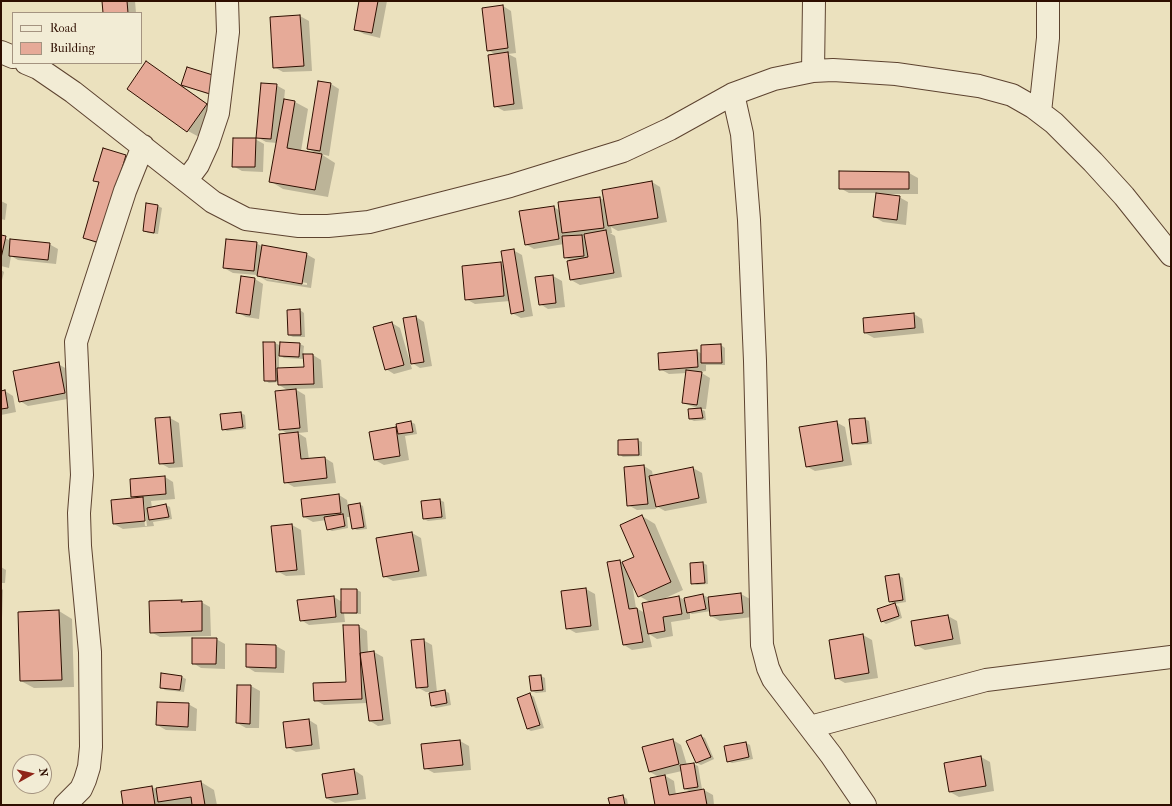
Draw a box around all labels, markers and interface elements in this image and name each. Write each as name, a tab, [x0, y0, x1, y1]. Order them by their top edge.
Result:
legend	[12, 12, 142, 64]
text: Road	[50, 21, 77, 35]
text: Building	[50, 41, 95, 55]
north arrow	[12, 754, 52, 794]
text: N	[36, 767, 50, 777]

